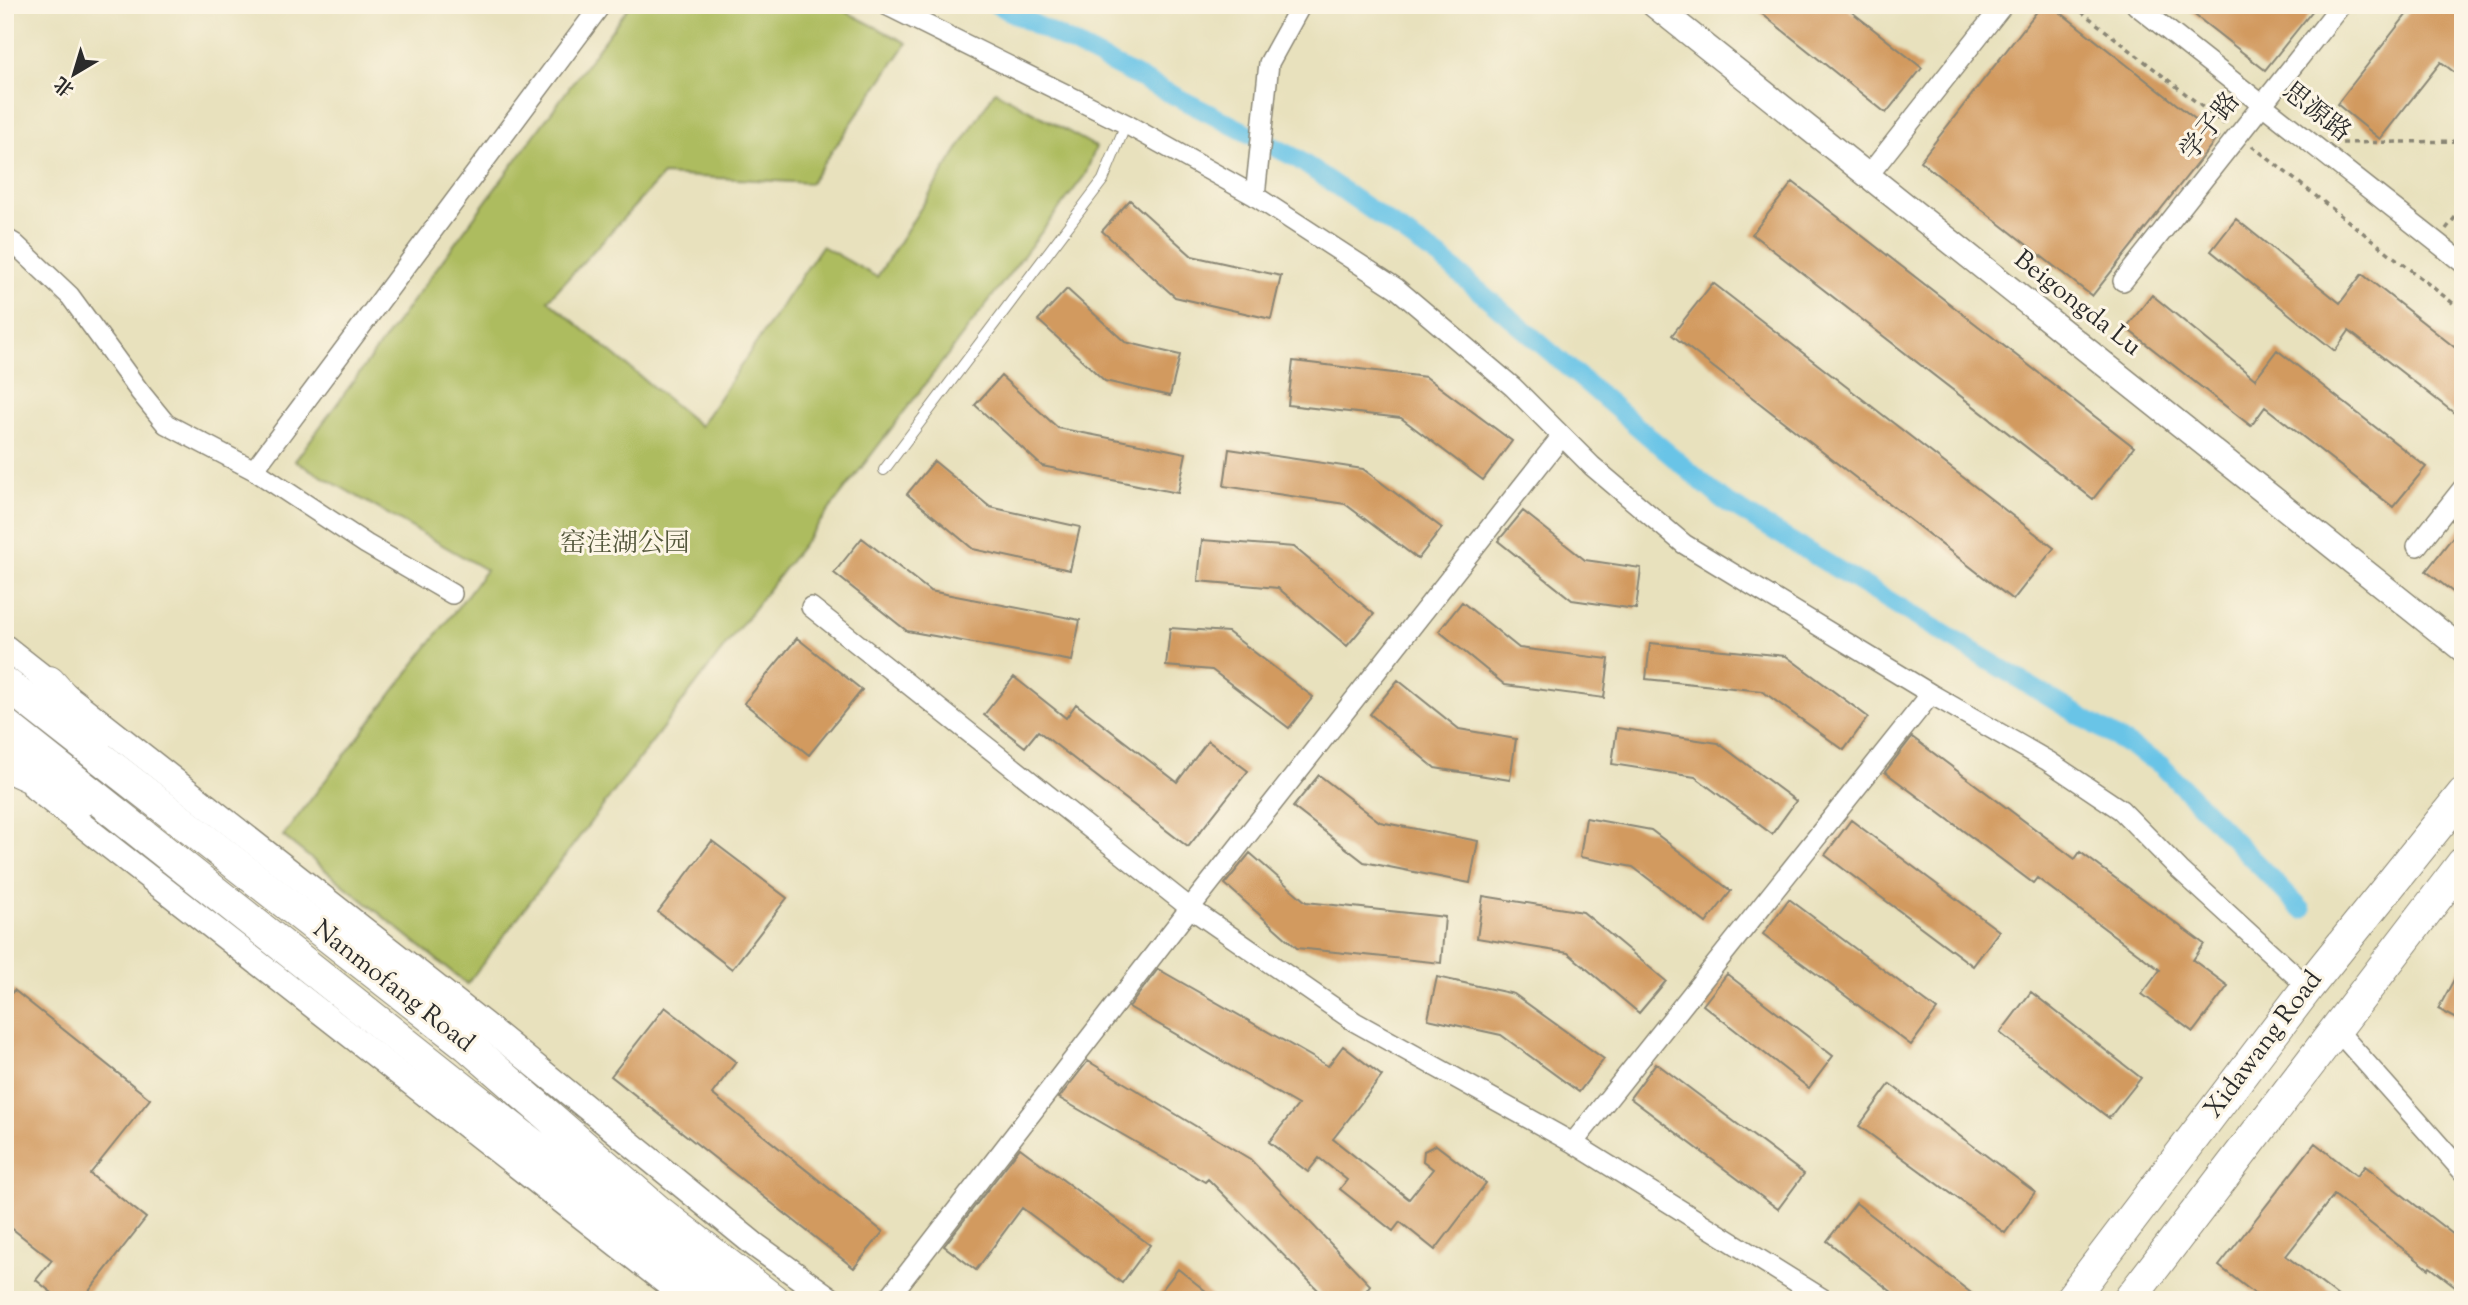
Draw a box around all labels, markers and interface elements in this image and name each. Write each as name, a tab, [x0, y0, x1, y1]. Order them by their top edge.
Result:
north arrow	[38, 38, 108, 108]
text: 北	[49, 69, 81, 102]
street label: 思源路	[2274, 74, 2358, 152]
street label: 学子路	[2172, 85, 2250, 169]
street label: Beigongda Lu	[2005, 242, 2149, 366]
park label: 窑洼湖公园	[560, 526, 690, 563]
street label: Nanmofang Road	[304, 912, 482, 1062]
street label: Xidawang Road	[2196, 963, 2332, 1127]

